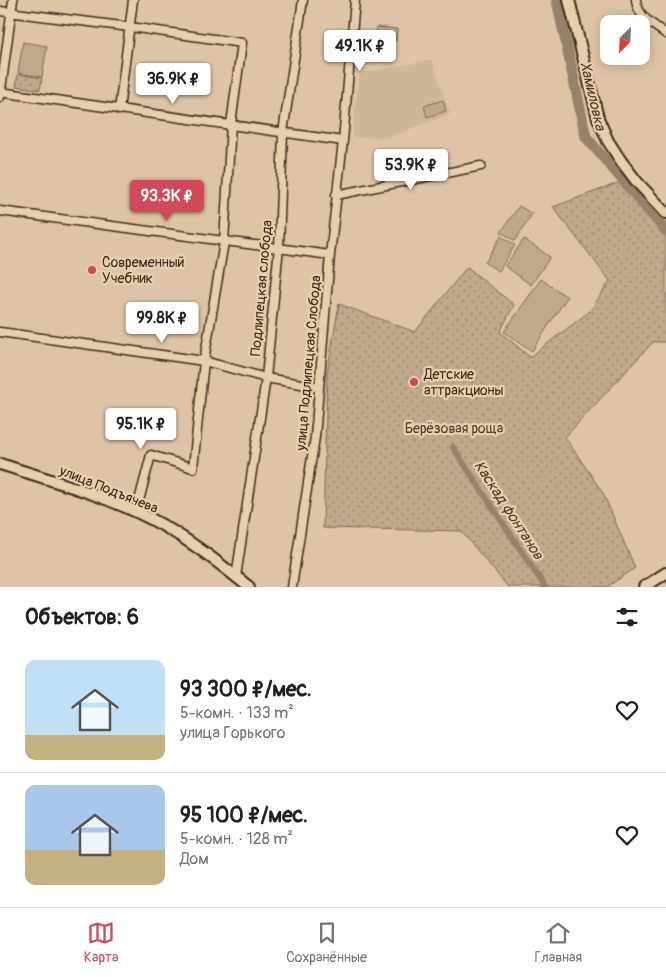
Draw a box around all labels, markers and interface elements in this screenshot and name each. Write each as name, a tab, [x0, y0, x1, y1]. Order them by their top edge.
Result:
north arrow	[600, 15, 650, 65]
map controls	[600, 15, 650, 65]
pin: 49.1K ₽	[314, 30, 406, 72]
text: 49.1K ₽	[335, 36, 385, 56]
water label: Хамиловка	[575, 60, 610, 133]
pin: 36.9K ₽	[127, 62, 219, 105]
text: 36.9K ₽	[147, 69, 199, 89]
pin: 53.9K ₽	[365, 148, 457, 191]
text: 53.9K ₽	[385, 155, 437, 175]
pin: 93.3K ₽	[121, 180, 213, 222]
text: 93.3K ₽	[141, 186, 193, 206]
street label: Подлипецкая слобода	[247, 219, 276, 357]
place label: Современный Учебник	[102, 254, 184, 287]
marker: Современный Учебник	[86, 264, 98, 276]
street label: улица Подлипецкая Слобода	[292, 275, 325, 452]
pin: 99.8K ₽	[116, 302, 208, 344]
text: 99.8K ₽	[137, 308, 187, 328]
place label: Детские аттракционы	[423, 366, 503, 399]
marker: Детские аттракционы	[408, 376, 420, 388]
pin: 95.1K ₽	[95, 408, 187, 450]
text: 95.1K ₽	[116, 414, 166, 434]
park label: Берёзовая роща	[405, 420, 503, 437]
water label: Каскад фонтанов	[470, 457, 548, 564]
street label: улица Подъячева	[56, 462, 161, 517]
icon: filters	[613, 603, 641, 631]
text: Объектов: 6	[25, 604, 139, 631]
text: 93 300 ₽/мес.	[180, 676, 312, 703]
icon: home	[65, 680, 125, 740]
icon: heart	[613, 696, 641, 724]
text: 5-комн. · 133 m²	[180, 703, 294, 723]
text: улица Горького	[180, 723, 285, 743]
text: 95 100 ₽/мес.	[180, 802, 308, 829]
icon: home	[65, 805, 125, 865]
icon: heart	[613, 821, 641, 849]
text: 5-комн. · 128 m²	[180, 829, 293, 849]
text: Дом	[180, 849, 209, 869]
tab: Карта	[84, 919, 119, 966]
tab: Сохранённые	[286, 919, 367, 966]
tab: Главная	[535, 919, 582, 966]

